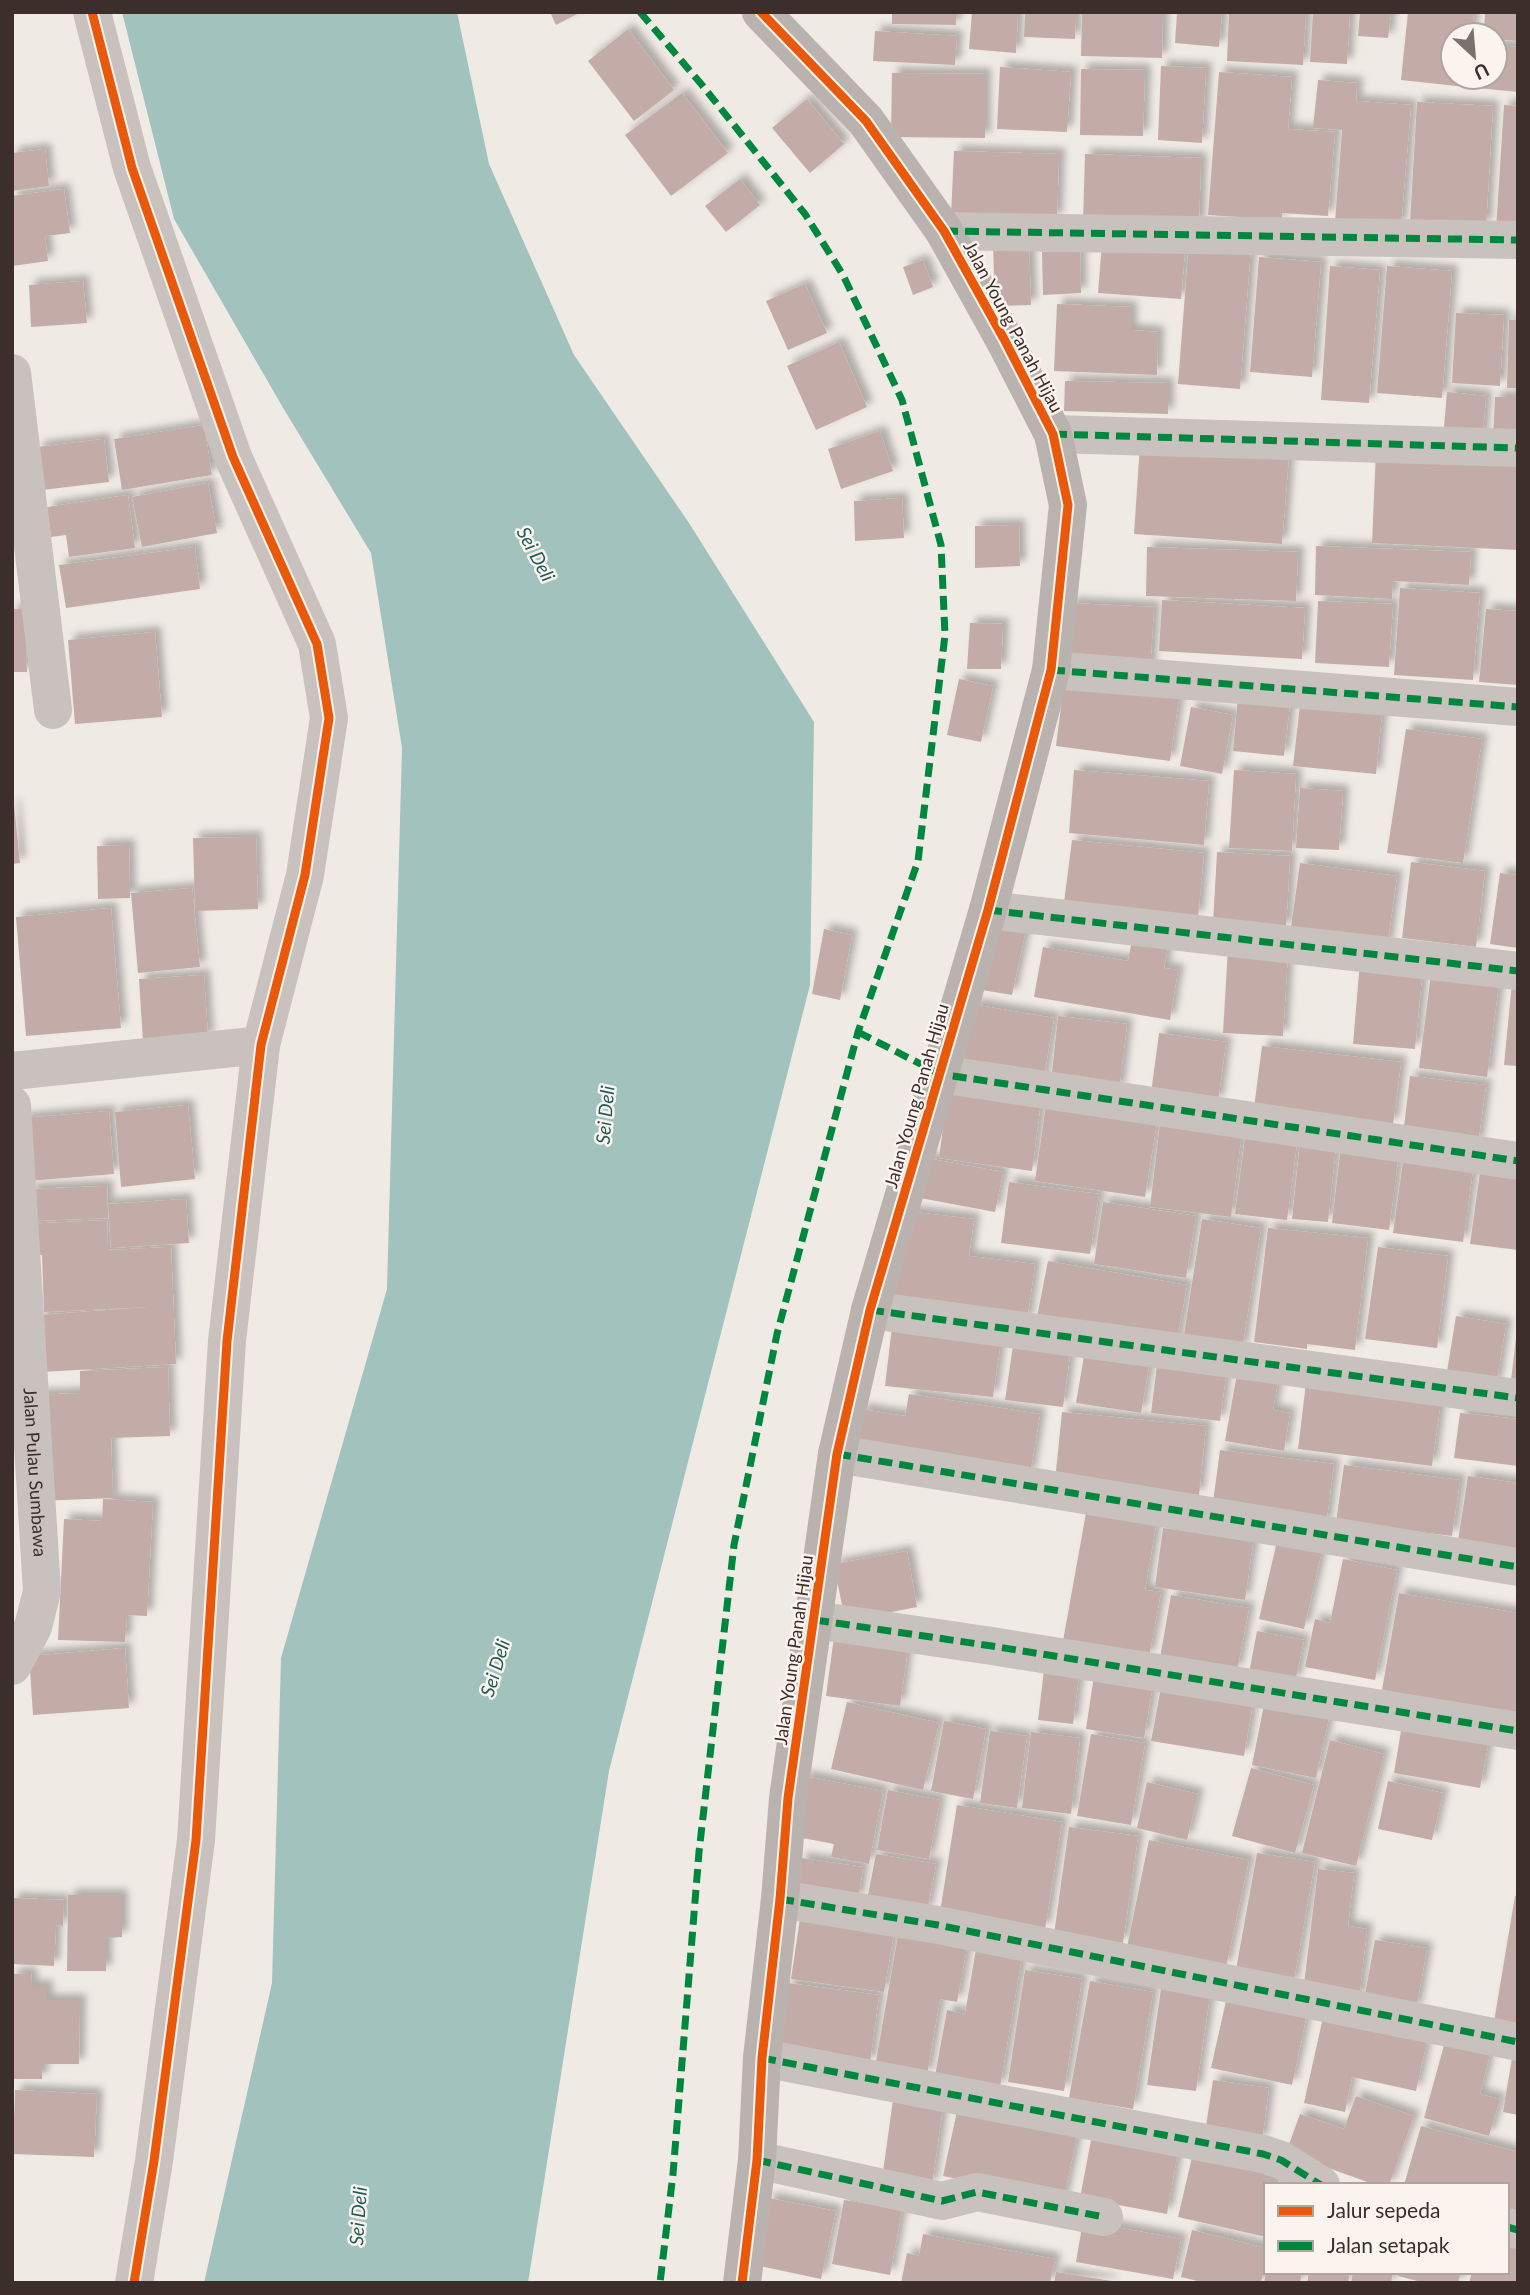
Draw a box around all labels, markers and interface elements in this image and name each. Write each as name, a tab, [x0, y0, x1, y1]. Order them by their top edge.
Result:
north arrow	[1439, 21, 1509, 91]
text: U	[1470, 58, 1493, 85]
street label: Jalan Young Panah Hijau	[959, 237, 1068, 416]
water label: Sei Deli	[513, 522, 561, 586]
street label: Jalan Young Panah Hijau	[879, 1001, 953, 1191]
water label: Sei Deli	[590, 1084, 619, 1145]
street label: Jalan Pulau Sumbawa	[19, 1387, 52, 1557]
street label: Jalan Young Panah Hijau	[769, 1554, 817, 1746]
water label: Sei Deli	[475, 1636, 514, 1699]
legend	[1264, 2183, 1509, 2274]
water label: Sei Deli	[344, 2185, 371, 2246]
text: Jalur sepeda	[1327, 2197, 1440, 2222]
text: Jalan setapak	[1327, 2232, 1450, 2257]

